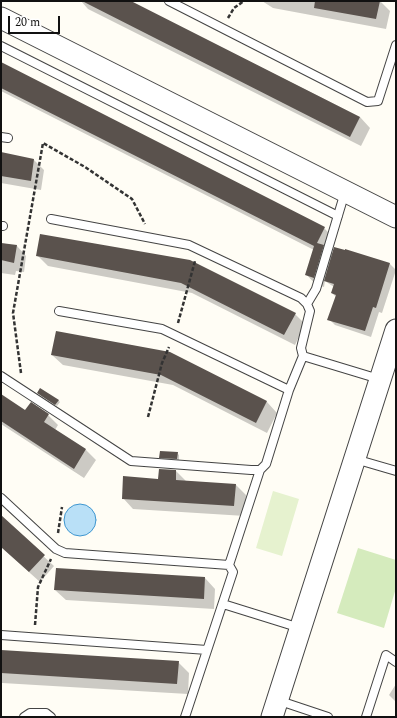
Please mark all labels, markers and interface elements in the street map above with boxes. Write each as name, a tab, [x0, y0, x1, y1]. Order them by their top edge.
scale bar	[10, 8, 62, 34]
text: 20 m	[15, 13, 40, 32]

